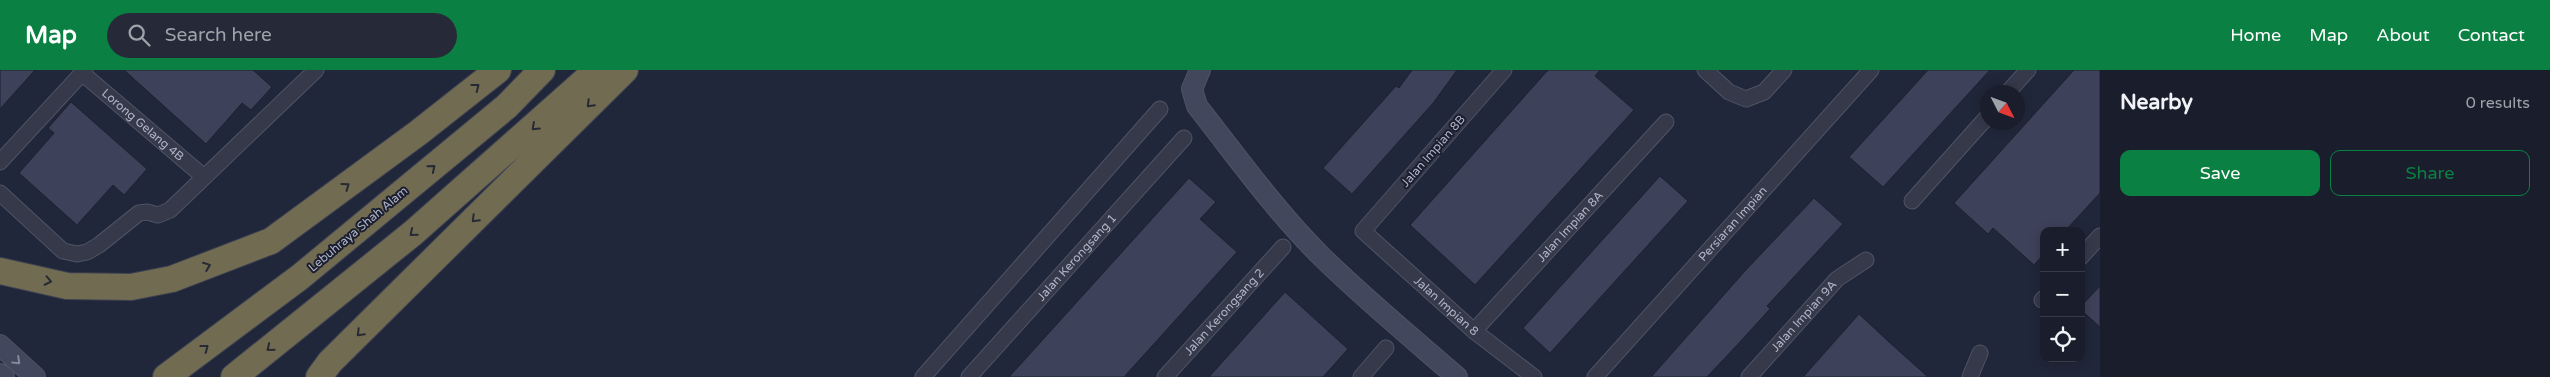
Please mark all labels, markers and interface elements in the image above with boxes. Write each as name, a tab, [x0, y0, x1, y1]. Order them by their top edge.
search box	[107, 13, 457, 58]
text: Map	[25, 21, 77, 50]
icon: search	[125, 21, 153, 49]
text: Search here	[165, 24, 272, 46]
text: Home	[2230, 24, 2281, 46]
text: Map	[2309, 24, 2348, 46]
text: About	[2376, 24, 2430, 46]
text: Contact	[2458, 24, 2525, 46]
one-way arrow	[470, 84, 479, 93]
north arrow	[1980, 85, 2025, 130]
street label: Lorong Gelang 4B	[99, 86, 187, 164]
text: Nearby	[2120, 90, 2193, 115]
text: 0 results	[2466, 93, 2530, 113]
one-way arrow	[587, 98, 596, 107]
street label: Jalan Impian 8B	[1398, 112, 1468, 190]
one-way arrow	[532, 121, 541, 130]
button: Save	[2120, 150, 2320, 196]
button: Share	[2330, 150, 2530, 196]
one-way arrow	[426, 165, 435, 174]
one-way arrow	[340, 183, 350, 192]
street label: Lebuhraya Shah Alam	[306, 184, 410, 274]
street label: Persiaran Impian	[1696, 184, 1770, 264]
street label: Jalan Impian 8A	[1534, 188, 1606, 265]
street label: Jalan Kerongsang 1	[1034, 211, 1119, 304]
one-way arrow	[472, 213, 481, 222]
map controls	[2040, 227, 2085, 362]
button: +	[2040, 227, 2085, 272]
one-way arrow	[409, 228, 418, 237]
one-way arrow	[202, 262, 210, 272]
street label: Jalan Kerongsang 2	[1181, 266, 1267, 358]
button: −	[2040, 272, 2085, 317]
street label: Jalan Impian 8	[1411, 273, 1481, 339]
one-way arrow	[43, 276, 52, 286]
street label: Jalan Impian 9A	[1768, 277, 1839, 355]
button: locate	[2040, 317, 2085, 362]
one-way arrow	[356, 327, 365, 336]
one-way arrow	[267, 343, 276, 351]
one-way arrow	[199, 345, 209, 354]
one-way arrow	[12, 355, 21, 364]

